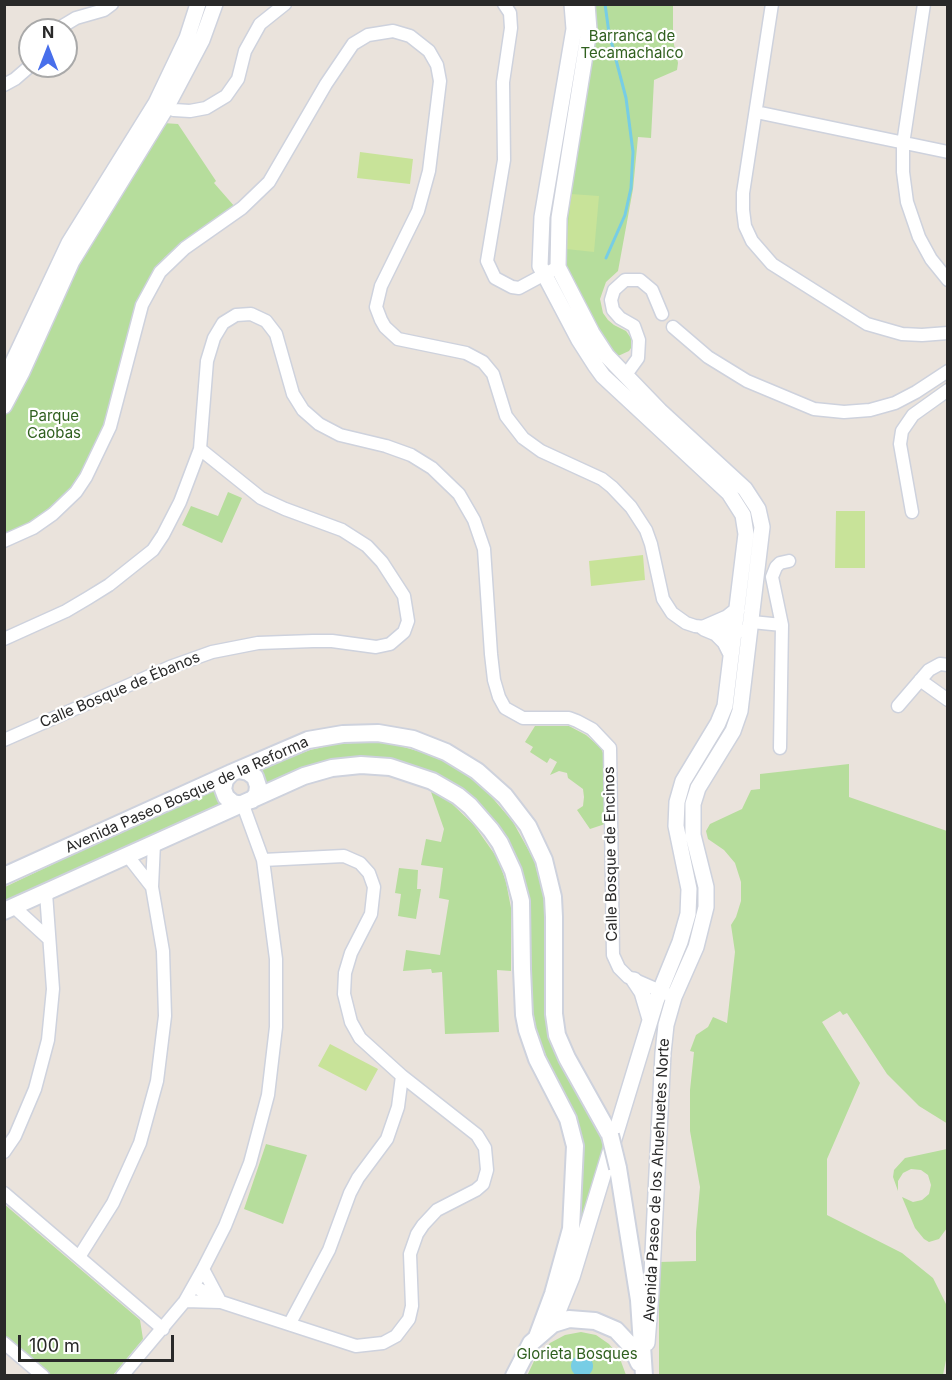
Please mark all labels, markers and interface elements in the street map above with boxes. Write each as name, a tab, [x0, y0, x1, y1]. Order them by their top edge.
north arrow	[18, 18, 78, 78]
text: N	[42, 22, 54, 42]
park label: Barranca de Tecamachalco	[580, 27, 684, 62]
park label: Parque Caobas	[27, 407, 81, 442]
street label: Calle Bosque de Ébanos	[37, 648, 203, 732]
street label: Avenida Paseo Bosque de la Reforma	[63, 733, 311, 857]
street label: Calle Bosque de Encinos	[600, 766, 622, 942]
street label: Avenida Paseo de los Ahuehuetes Norte	[641, 1038, 673, 1322]
scale bar	[21, 1323, 177, 1361]
text: 100 m	[29, 1335, 80, 1356]
park label: Glorieta Bosques	[516, 1345, 638, 1363]

